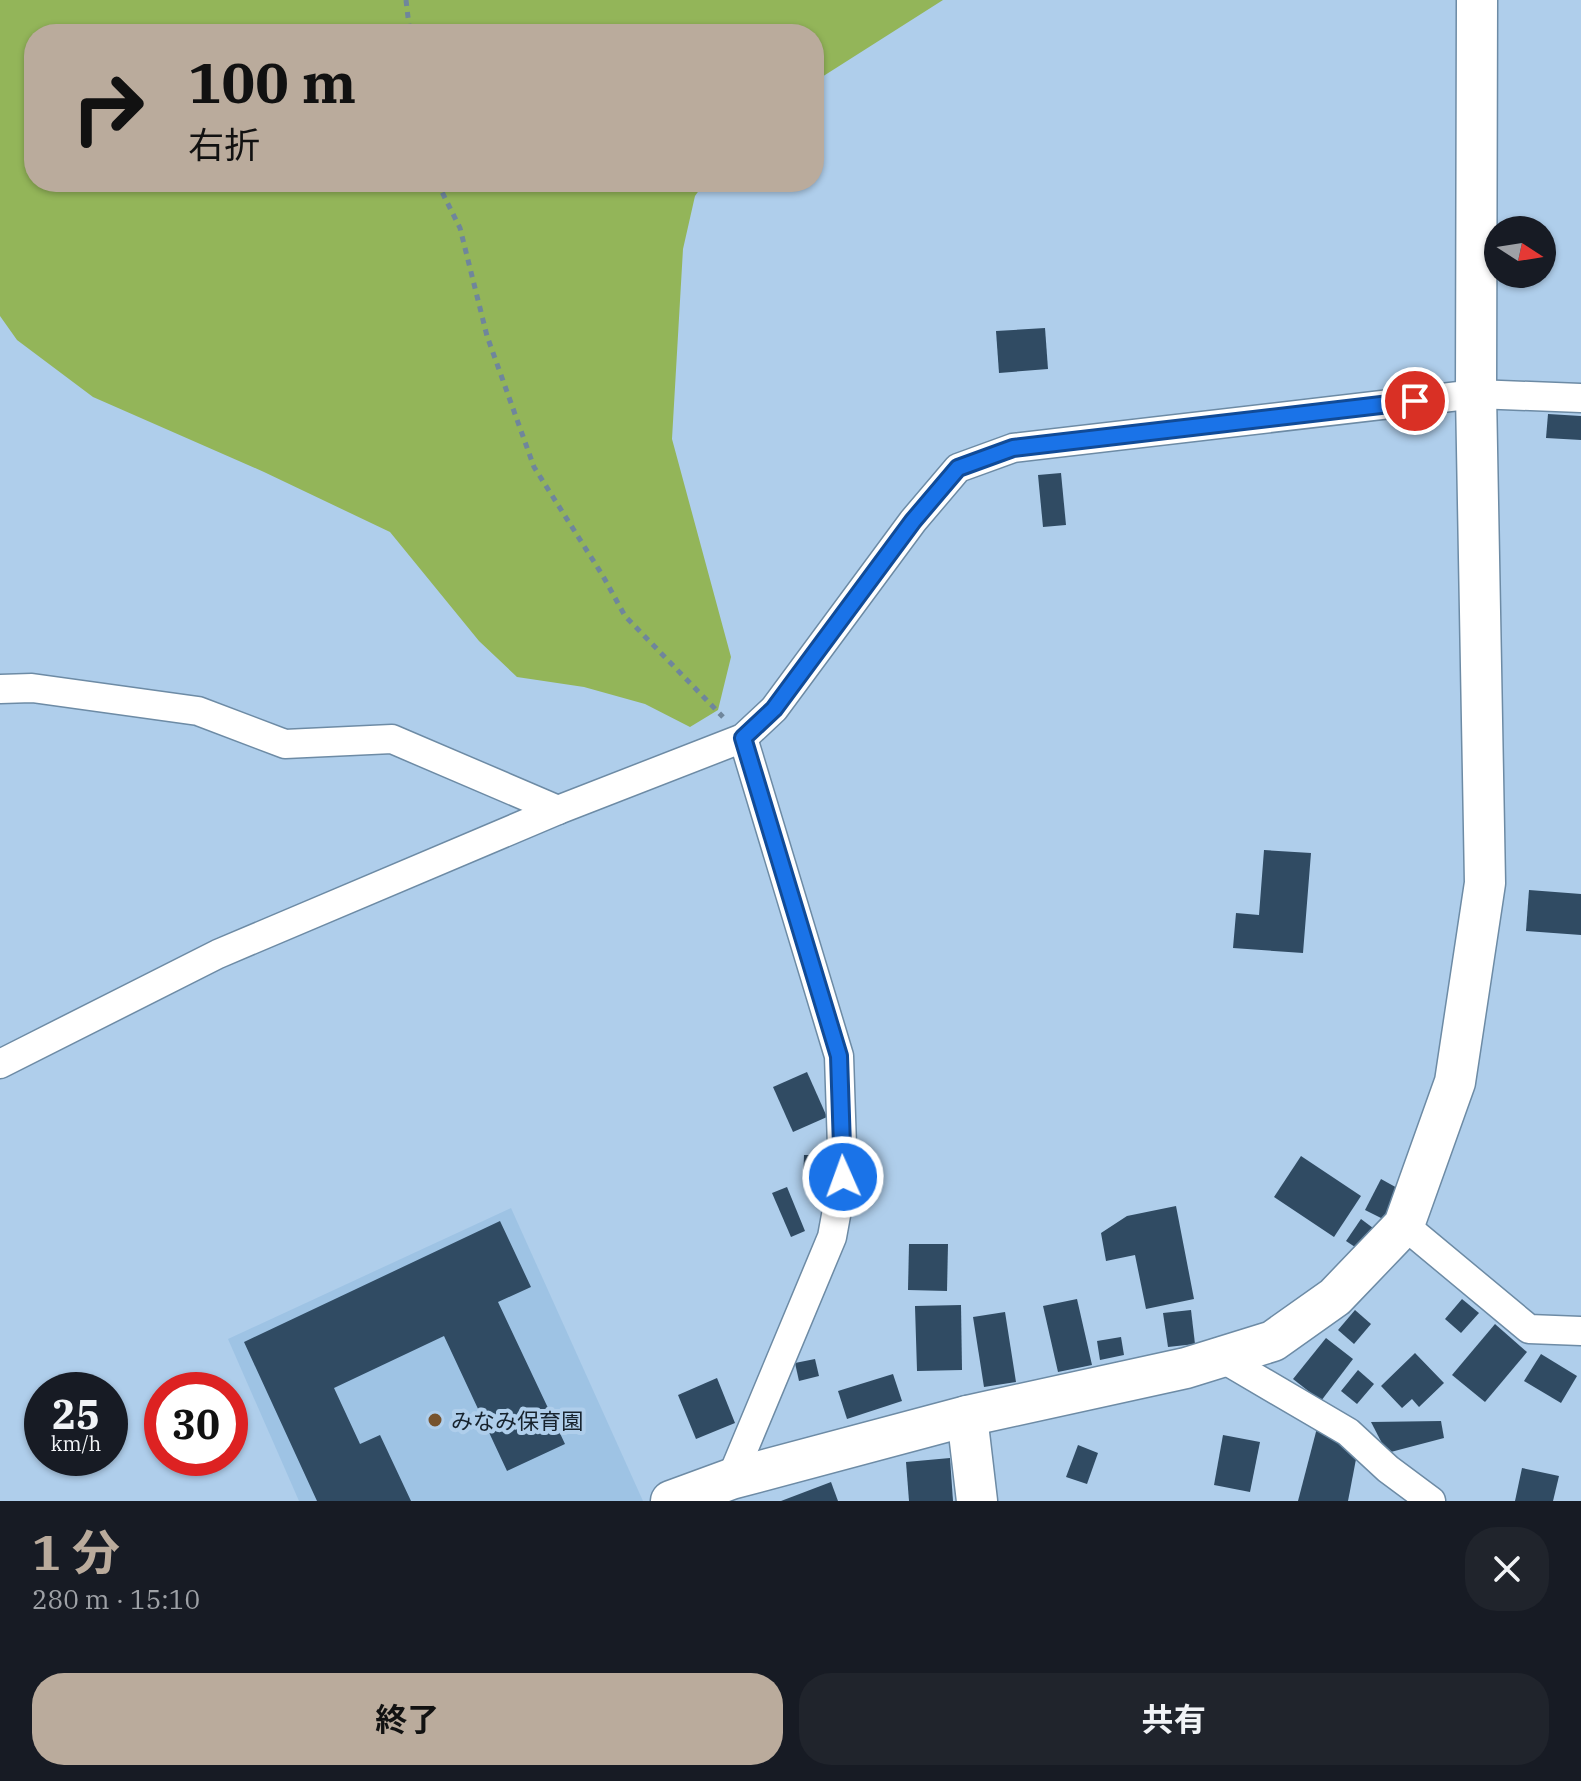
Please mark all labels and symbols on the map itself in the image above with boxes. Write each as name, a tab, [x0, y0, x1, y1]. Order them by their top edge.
north arrow	[1484, 216, 1556, 288]
pin	[1381, 367, 1449, 435]
position arrow	[801, 1135, 885, 1219]
speed limit sign: 30	[144, 1372, 248, 1476]
place label: みなみ保育園	[451, 1406, 583, 1435]
marker: みなみ保育園	[426, 1411, 444, 1429]

